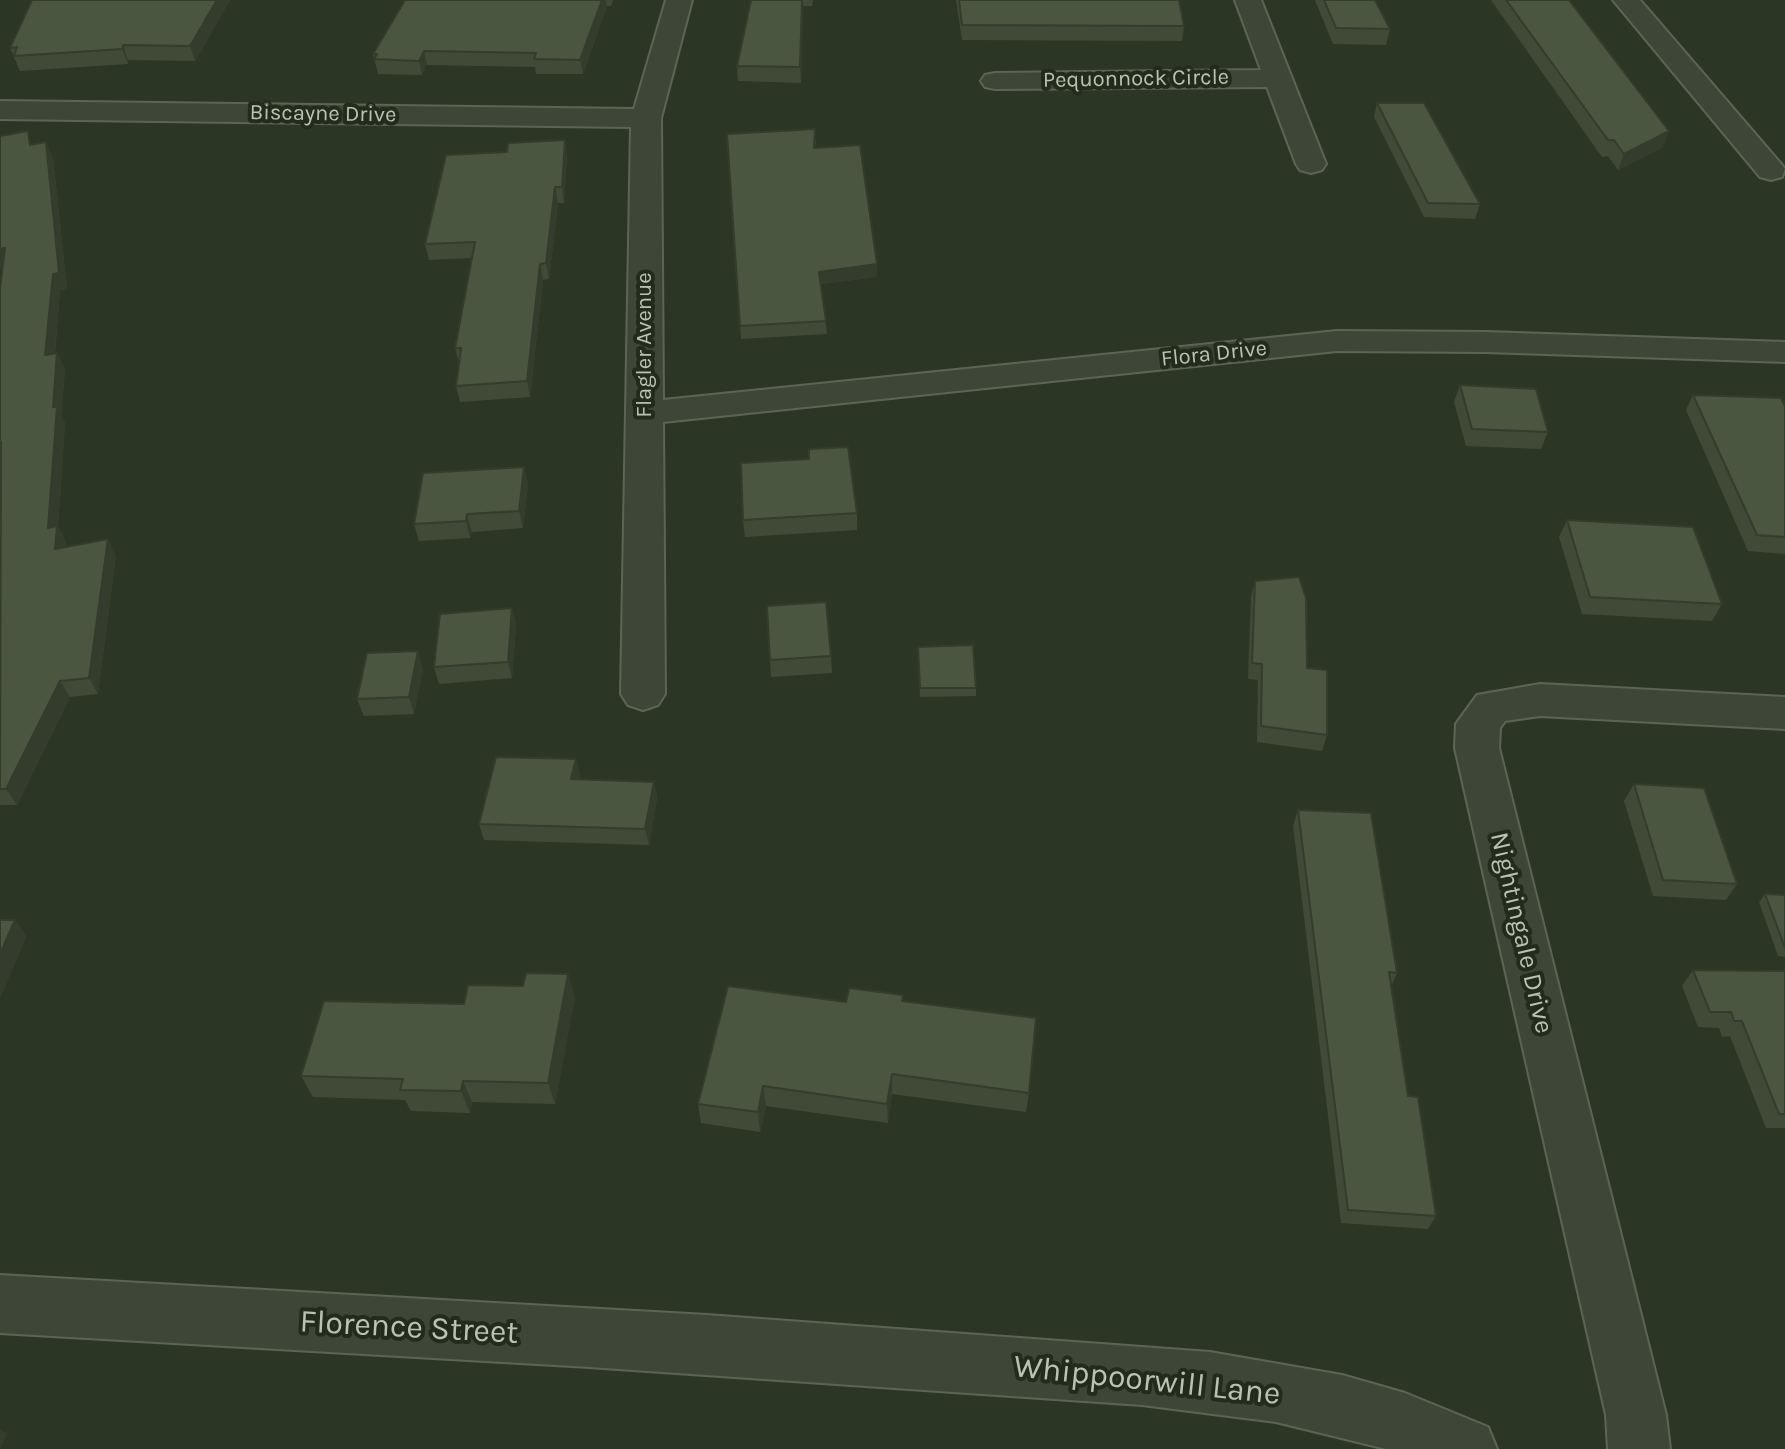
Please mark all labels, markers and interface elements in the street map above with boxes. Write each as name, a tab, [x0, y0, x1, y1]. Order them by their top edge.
street label: Pequonnock Circle	[1043, 64, 1229, 94]
street label: Biscayne Drive	[249, 100, 397, 128]
street label: Flagler Avenue	[632, 272, 658, 418]
street label: Flora Drive	[1160, 335, 1268, 373]
street label: Nightingale Drive	[1483, 829, 1559, 1037]
street label: Florence Street	[299, 1303, 519, 1353]
street label: Whippoorwill Lane	[1012, 1348, 1282, 1414]

